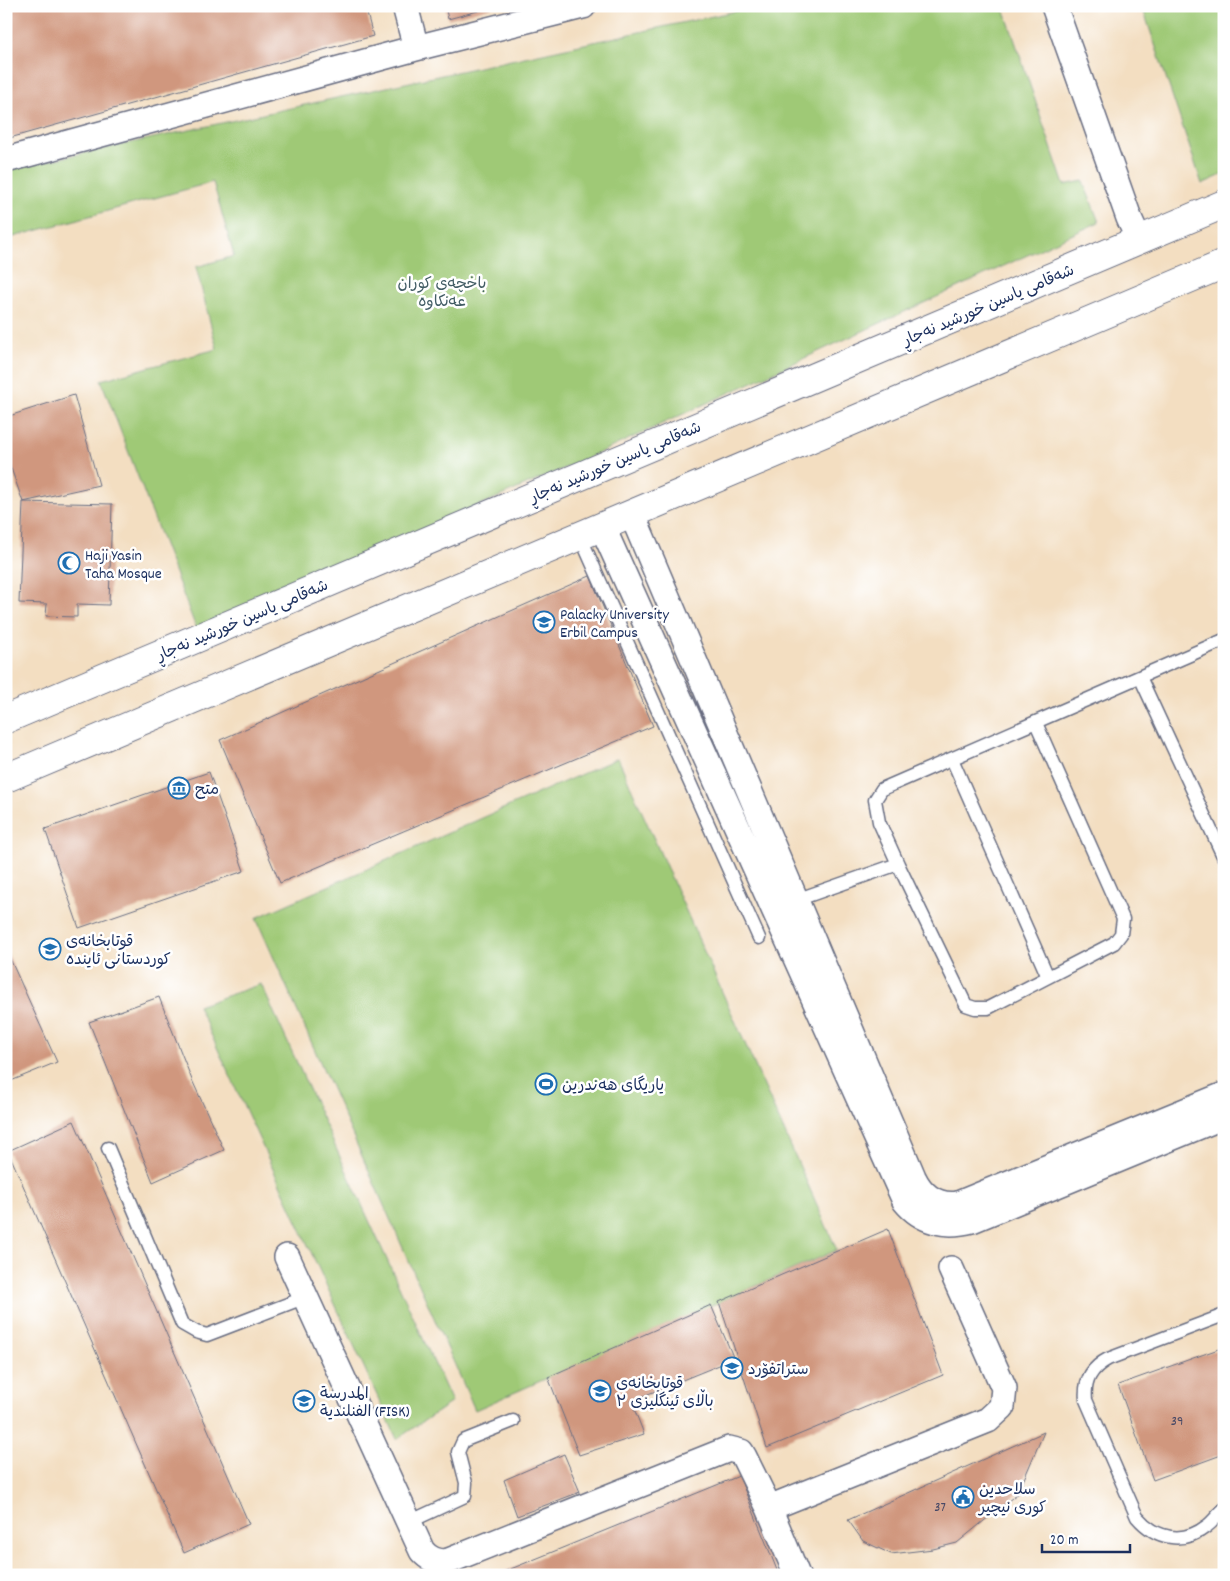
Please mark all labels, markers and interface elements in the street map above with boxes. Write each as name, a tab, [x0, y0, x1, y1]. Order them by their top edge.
street label: شەقامی یاسین خورشید نەجاڕ	[898, 260, 1079, 355]
park label: باخچەی کوران عەنکاوە	[397, 273, 487, 314]
street label: شەقامی یاسین خورشید نەجاڕ	[525, 417, 706, 512]
place label: Haji Yasin Taha Mosque	[85, 545, 162, 586]
mosque icon: Haji Yasin Taha Mosque	[57, 551, 81, 575]
street label: شەقامی یاسین خورشید نەجاڕ	[152, 575, 333, 670]
place label: Palacky University Erbil Campus	[560, 604, 669, 645]
school or university icon: Palacky University Erbil Campus	[532, 610, 556, 634]
museum icon: متح	[167, 776, 191, 800]
place label: متح	[195, 779, 219, 802]
place label: قوتابخانەی کوردستانی ئایندە	[66, 931, 171, 972]
school or university icon: قوتابخانەی کوردستانی ئایندە	[38, 937, 62, 961]
sports icon: یاریگای هەندرین	[534, 1072, 558, 1096]
place label: یاریگای هەندرین	[562, 1075, 664, 1098]
school or university icon: ستراتفۆرد	[720, 1356, 744, 1380]
place label: ستراتفۆرد	[748, 1359, 809, 1382]
place label: قوتابخانەی باڵای ئینگلیزی ۲	[616, 1373, 714, 1414]
school or university icon: قوتابخانەی باڵای ئینگلیزی ۲	[588, 1379, 612, 1403]
place label: المدرسة الفنلندية (FISK)	[320, 1383, 410, 1424]
school or university icon: المدرسة الفنلندية (FISK)	[292, 1389, 316, 1413]
house number: 39	[1171, 1412, 1183, 1432]
place label: سلاحدین كوری نیچیر	[977, 1479, 1047, 1520]
public building icon: سلاحدین كوری نیچیر	[951, 1485, 975, 1509]
house number: 37	[934, 1498, 946, 1518]
scale bar	[1042, 1521, 1130, 1553]
text: 20 m	[1050, 1530, 1078, 1552]

